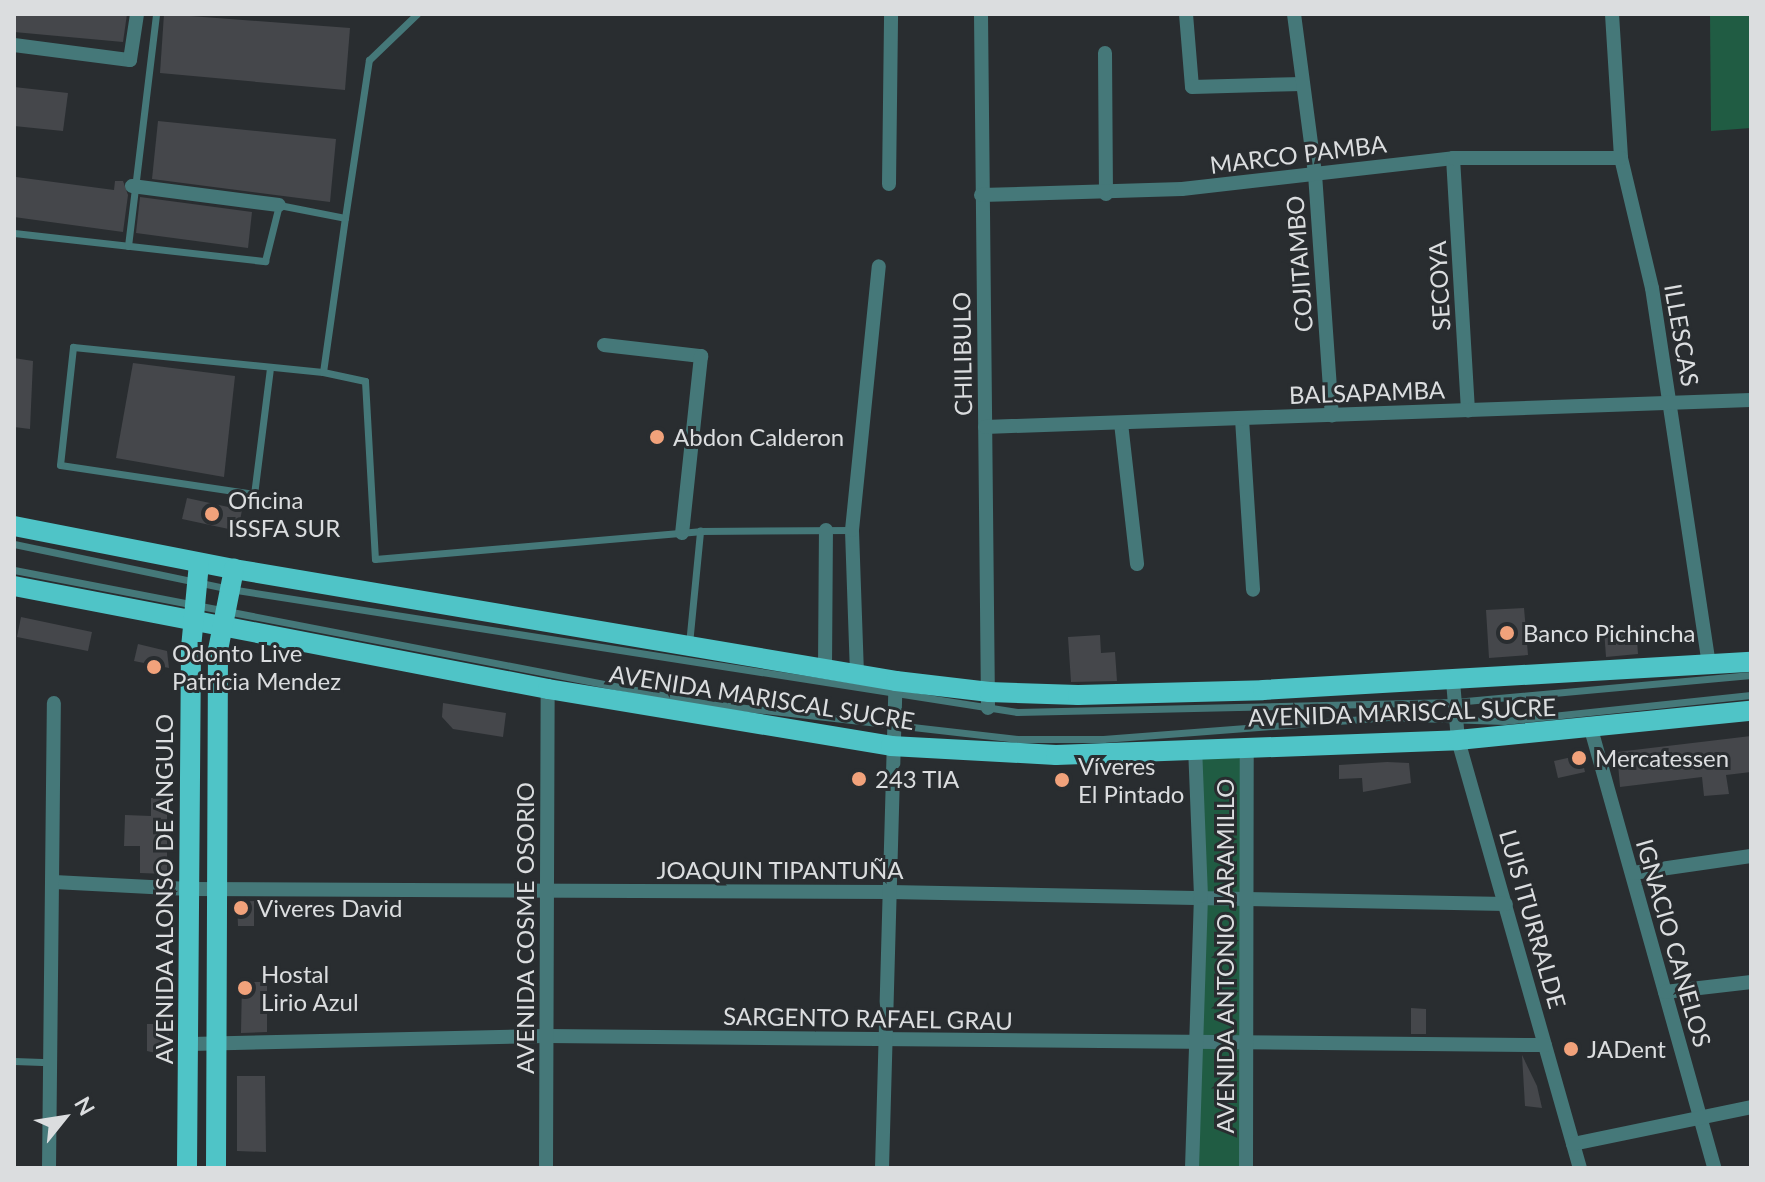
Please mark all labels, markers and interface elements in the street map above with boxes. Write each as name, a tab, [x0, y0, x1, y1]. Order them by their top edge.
street label: MARCO PAMBA	[1208, 129, 1388, 179]
street label: COJITAMBO	[1280, 195, 1318, 333]
street label: SECOYA	[1422, 240, 1456, 332]
street label: ILLESCAS	[1659, 282, 1705, 388]
street label: CHILIBULO	[947, 292, 977, 416]
street label: BALSAPAMBA	[1289, 375, 1445, 409]
place label: Abdon Calderon	[673, 423, 844, 451]
marker: Abdon Calderon	[648, 428, 666, 446]
place label: Oficina ISSFA SUR	[228, 486, 341, 542]
marker: Oficina ISSFA SUR	[203, 505, 221, 523]
place label: Banco Pichincha	[1523, 619, 1696, 647]
marker: Banco Pichincha	[1498, 624, 1516, 642]
place label: Odonto Live Patricia Mendez	[172, 639, 341, 695]
marker: Odonto Live Patricia Mendez	[143, 656, 165, 678]
street label: AVENIDA MARISCAL SUCRE	[607, 659, 917, 735]
street label: AVENIDA MARISCAL SUCRE	[1247, 692, 1557, 732]
street label: AVENIDA ALONSO DE ANGULO	[150, 713, 178, 1065]
place label: Mercatessen	[1595, 744, 1729, 772]
marker: Mercatessen	[1570, 749, 1588, 767]
place label: Víveres El Pintado	[1078, 752, 1184, 808]
place label: 243 TIA	[875, 765, 960, 793]
marker: 243 TIA	[850, 770, 868, 788]
marker: Víveres El Pintado	[1053, 771, 1071, 789]
street label: AVENIDA ANTONIO JARAMILLO	[1211, 777, 1239, 1135]
street label: AVENIDA COSME OSORIO	[511, 782, 539, 1074]
street label: LUIS ITURRALDE	[1494, 826, 1572, 1012]
street label: IGNACIO CANELOS	[1631, 836, 1717, 1050]
street label: JOAQUIN TIPANTUÑA	[656, 856, 904, 884]
place label: Viveres David	[257, 894, 402, 922]
marker: Viveres David	[232, 899, 250, 917]
place label: Hostal Lirio Azul	[261, 960, 359, 1016]
marker: Hostal Lirio Azul	[236, 979, 254, 997]
street label: SARGENTO RAFAEL GRAU	[723, 1001, 1013, 1035]
place label: JADent	[1587, 1035, 1666, 1063]
marker: JADent	[1562, 1040, 1580, 1058]
north arrow	[24, 1078, 104, 1158]
text: N	[69, 1092, 101, 1120]

